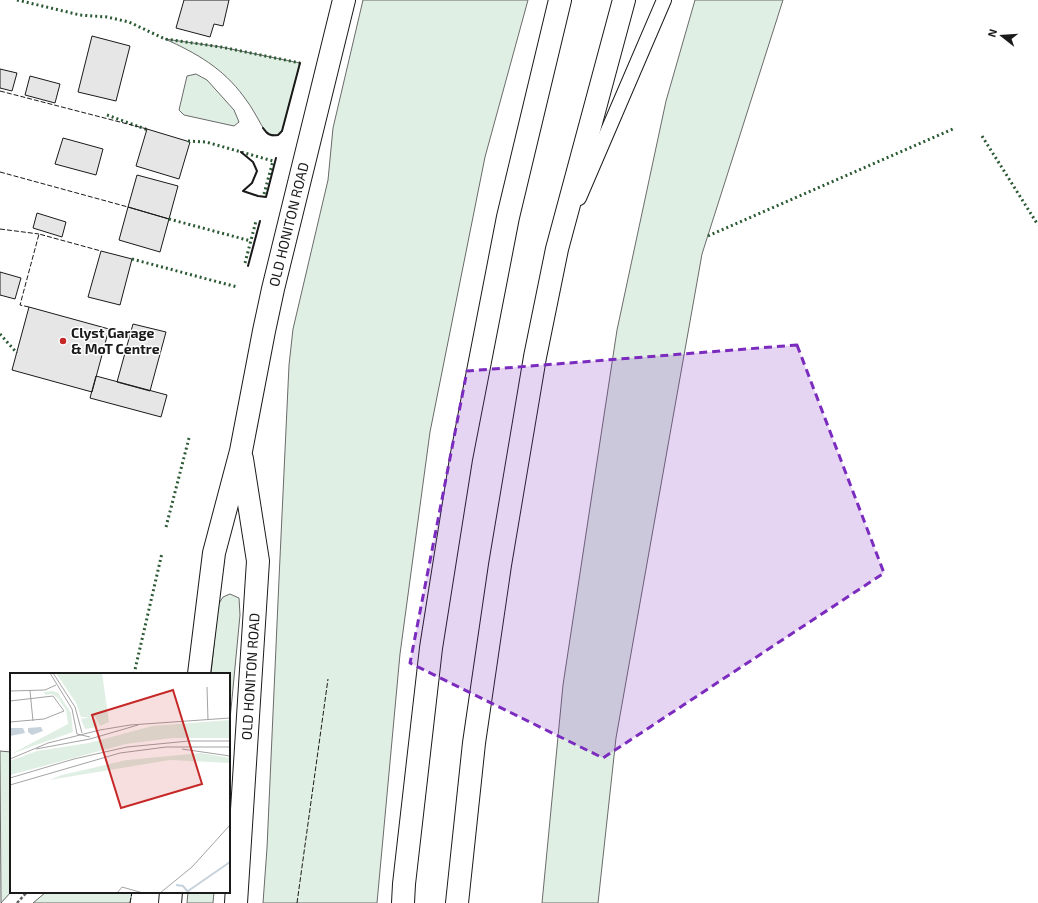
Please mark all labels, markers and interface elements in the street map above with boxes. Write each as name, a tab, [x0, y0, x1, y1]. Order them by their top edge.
north arrow	[982, 16, 1022, 56]
text: N	[985, 27, 999, 39]
street label: OLD HONITON ROAD	[265, 160, 312, 288]
place label: Clyst Garage & MoT Centre	[71, 324, 160, 357]
marker: Clyst Garage & MoT Centre	[58, 336, 68, 346]
street label: OLD HONITON ROAD	[237, 612, 263, 741]
inset map	[10, 673, 230, 893]

